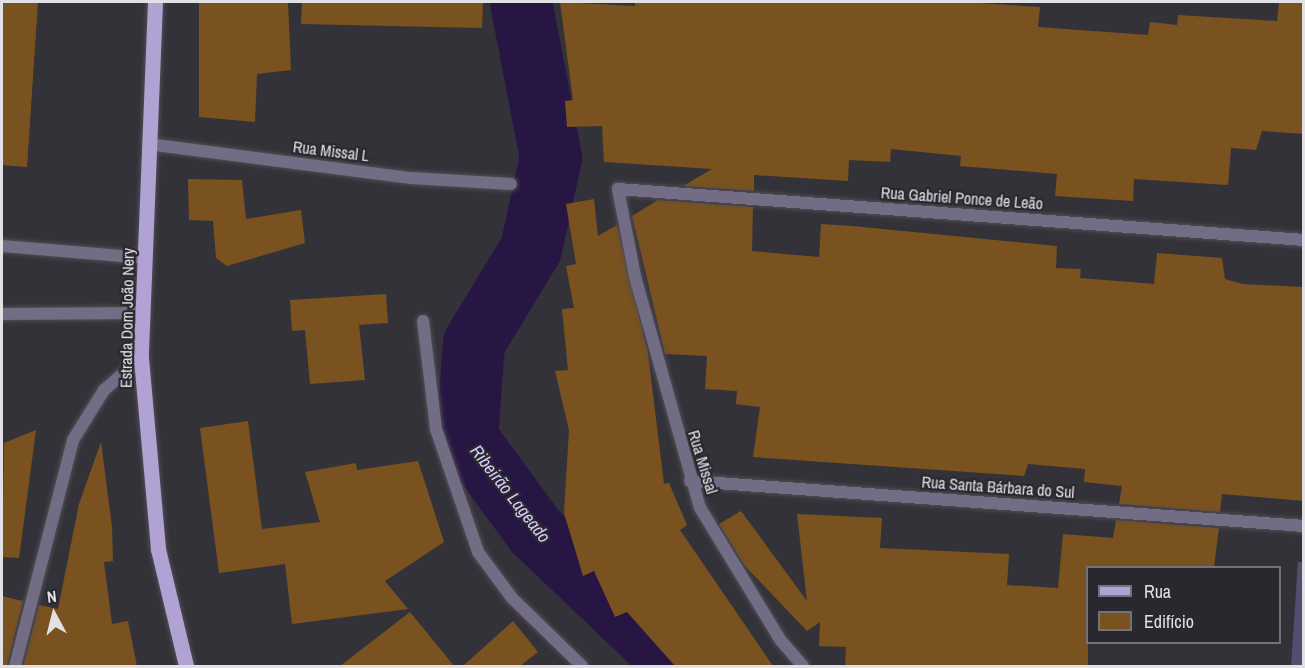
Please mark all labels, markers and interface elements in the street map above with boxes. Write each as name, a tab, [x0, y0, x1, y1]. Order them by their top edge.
street label: Rua Missal L	[292, 137, 370, 165]
street label: Rua Gabriel Ponce de Leão	[880, 183, 1044, 213]
street label: Estrada Dom João Nery	[116, 248, 138, 388]
street label: Rua Missal	[684, 428, 722, 496]
water label: Ribeirão Lageado	[465, 441, 555, 547]
street label: Rua Santa Bárbara do Sul	[921, 472, 1075, 502]
legend	[1086, 566, 1281, 644]
text: Rua	[1144, 579, 1171, 604]
north arrow	[24, 584, 84, 644]
text: N	[46, 585, 58, 608]
text: Edifício	[1144, 609, 1194, 634]

